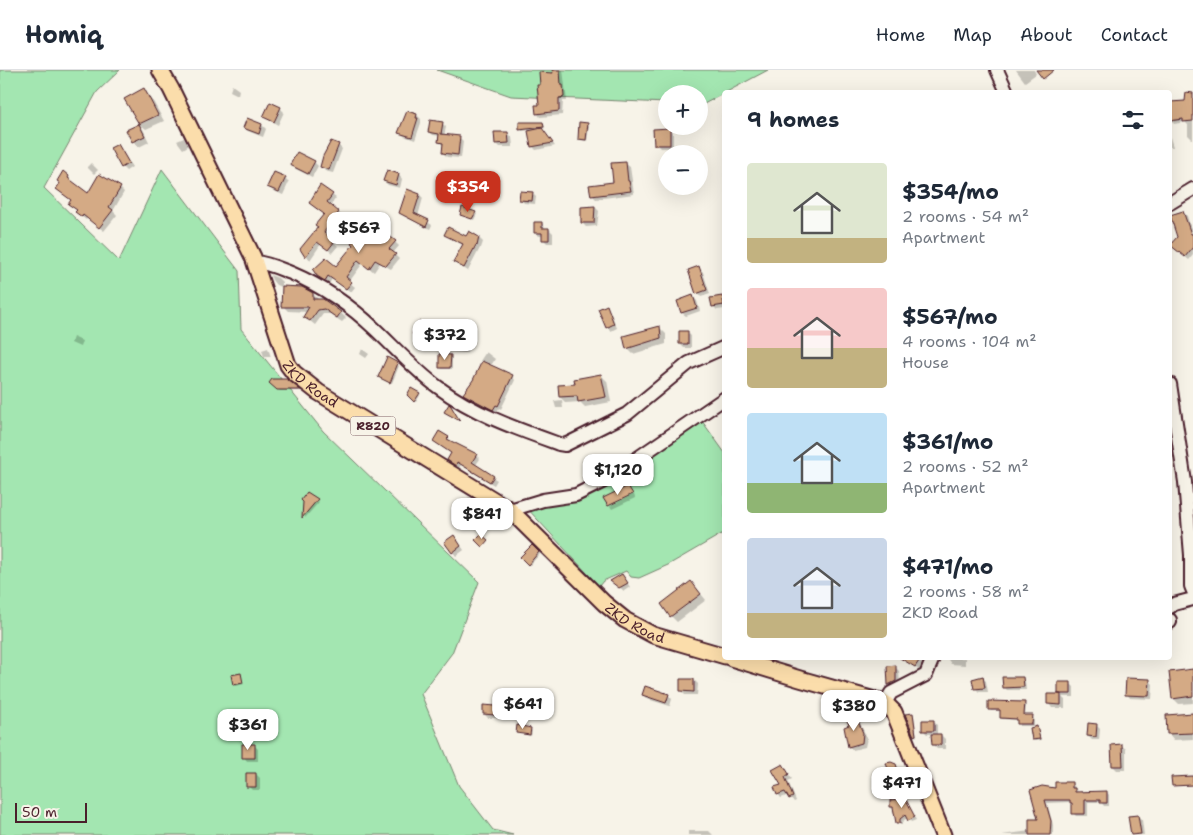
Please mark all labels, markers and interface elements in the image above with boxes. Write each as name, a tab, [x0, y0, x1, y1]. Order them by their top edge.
text: Homiq	[25, 19, 102, 51]
text: Home	[876, 23, 925, 47]
text: Map	[953, 23, 992, 47]
text: About	[1020, 23, 1073, 47]
text: Contact	[1101, 23, 1168, 47]
map controls	[658, 85, 708, 195]
button: +	[658, 85, 708, 135]
text: 9 homes	[747, 106, 839, 134]
icon: filters	[1119, 106, 1147, 134]
button: −	[658, 145, 708, 195]
pin: $354	[438, 170, 498, 213]
text: $354	[446, 176, 490, 197]
text: $354/mo	[902, 178, 999, 206]
icon: home	[787, 183, 847, 243]
text: 2 rooms · 54 m²	[902, 206, 1029, 227]
pin: $567	[329, 212, 389, 254]
text: $567	[338, 217, 380, 238]
text: Apartment	[902, 227, 985, 248]
text: $567/mo	[902, 303, 998, 331]
icon: home	[787, 308, 847, 368]
pin: $372	[415, 318, 475, 361]
text: $372	[424, 324, 466, 345]
text: 4 rooms · 104 m²	[902, 331, 1037, 352]
text: House	[902, 352, 949, 373]
street label: ZKD Road	[279, 357, 342, 411]
road number: R820	[350, 416, 396, 436]
text: $361/mo	[902, 428, 994, 456]
icon: home	[787, 433, 847, 493]
pin: $1,120	[577, 454, 659, 496]
text: 2 rooms · 52 m²	[902, 456, 1029, 477]
text: $1,120	[594, 459, 642, 480]
text: Apartment	[902, 477, 985, 498]
pin: $841	[452, 498, 512, 540]
text: $841	[462, 503, 502, 524]
text: $471/mo	[902, 553, 993, 581]
icon: home	[787, 558, 847, 618]
text: 2 rooms · 58 m²	[902, 581, 1029, 602]
street label: ZKD Road	[601, 599, 667, 647]
text: ZKD Road	[902, 602, 978, 623]
pin: $641	[493, 688, 553, 730]
pin: $380	[824, 690, 884, 732]
text: $641	[503, 693, 543, 714]
text: $380	[832, 695, 876, 716]
pin: $361	[218, 708, 278, 751]
text: $361	[228, 714, 268, 735]
pin: $471	[872, 766, 932, 809]
text: $471	[882, 772, 922, 793]
scale bar	[15, 800, 88, 823]
text: 50 m	[22, 803, 57, 821]

